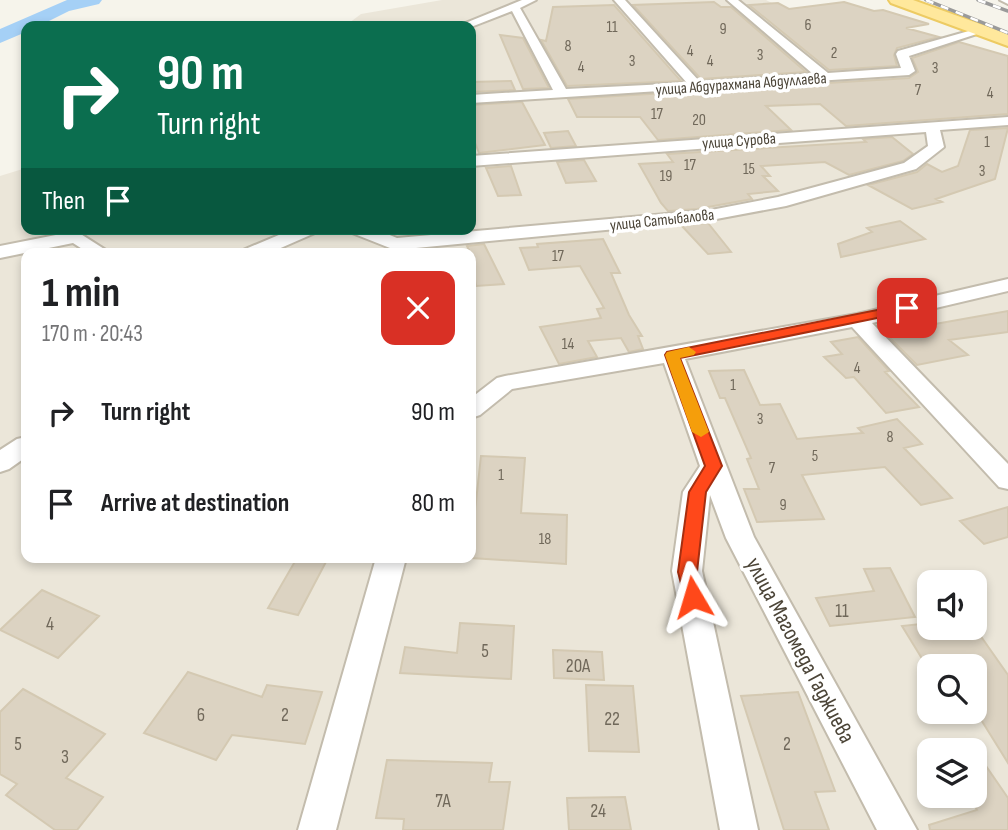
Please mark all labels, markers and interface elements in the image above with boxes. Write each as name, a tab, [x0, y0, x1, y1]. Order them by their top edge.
house number: 6	[804, 16, 812, 35]
house number: 11	[606, 18, 618, 37]
house number: 9	[719, 20, 727, 39]
house number: 8	[564, 37, 572, 56]
house number: 4	[687, 42, 694, 61]
house number: 2	[831, 44, 837, 63]
text: 90 m	[157, 45, 244, 104]
house number: 3	[757, 46, 763, 65]
icon: right	[42, 49, 133, 140]
house number: 3	[629, 52, 635, 71]
house number: 4	[707, 52, 714, 71]
house number: 4	[578, 58, 585, 77]
house number: 3	[932, 59, 938, 78]
street label: улица Абдурахмана Абдуллаева	[655, 69, 827, 100]
house number: 7	[915, 81, 922, 100]
house number: 4	[987, 84, 994, 103]
text: Turn right	[157, 105, 261, 144]
house number: 17	[651, 105, 664, 124]
house number: 20	[692, 111, 706, 130]
street label: улица Сурова	[702, 129, 777, 154]
house number: 1	[984, 133, 990, 152]
house number: 17	[684, 156, 697, 175]
house number: 15	[743, 160, 755, 179]
house number: 3	[979, 162, 985, 181]
house number: 19	[660, 167, 672, 186]
icon: arrive	[99, 182, 137, 220]
text: Then	[42, 186, 85, 217]
street label: улица Сатыбалова	[609, 206, 715, 235]
house number: 17	[552, 247, 565, 266]
text: 1 min	[42, 268, 120, 319]
button: close	[381, 271, 455, 345]
pin	[877, 278, 937, 338]
icon: arrive	[888, 289, 926, 327]
text: 170 m · 20:43	[42, 320, 143, 348]
house number: 14	[562, 335, 574, 354]
house number: 4	[854, 359, 861, 378]
house number: 1	[730, 376, 736, 395]
icon: right	[42, 394, 80, 432]
text: Turn right	[101, 397, 190, 428]
text: 90 m	[411, 397, 455, 428]
house number: 3	[757, 410, 763, 429]
house number: 8	[886, 428, 894, 447]
house number: 5	[812, 447, 818, 466]
house number: 7	[769, 459, 776, 478]
house number: 1	[498, 466, 504, 485]
icon: arrive	[42, 485, 80, 523]
text: Arrive at destination	[101, 488, 289, 519]
text: 80 m	[411, 488, 455, 519]
house number: 9	[779, 496, 787, 515]
house number: 18	[539, 530, 551, 549]
street label: улица Магомеда Гаджиева	[739, 553, 861, 748]
position arrow	[656, 560, 730, 634]
map controls	[917, 570, 987, 808]
button: sound	[917, 570, 987, 640]
house number: 11	[835, 600, 849, 623]
house number: 4	[46, 613, 54, 636]
house number: 5	[481, 640, 489, 663]
button: search	[917, 654, 987, 724]
house number: 20А	[566, 655, 591, 678]
house number: 6	[197, 704, 205, 727]
house number: 2	[281, 704, 289, 727]
house number: 22	[604, 708, 620, 731]
house number: 5	[14, 733, 22, 756]
house number: 2	[783, 733, 791, 756]
button: layers	[917, 738, 987, 808]
house number: 3	[61, 746, 69, 769]
house number: 7А	[435, 790, 452, 813]
house number: 24	[590, 800, 606, 823]

